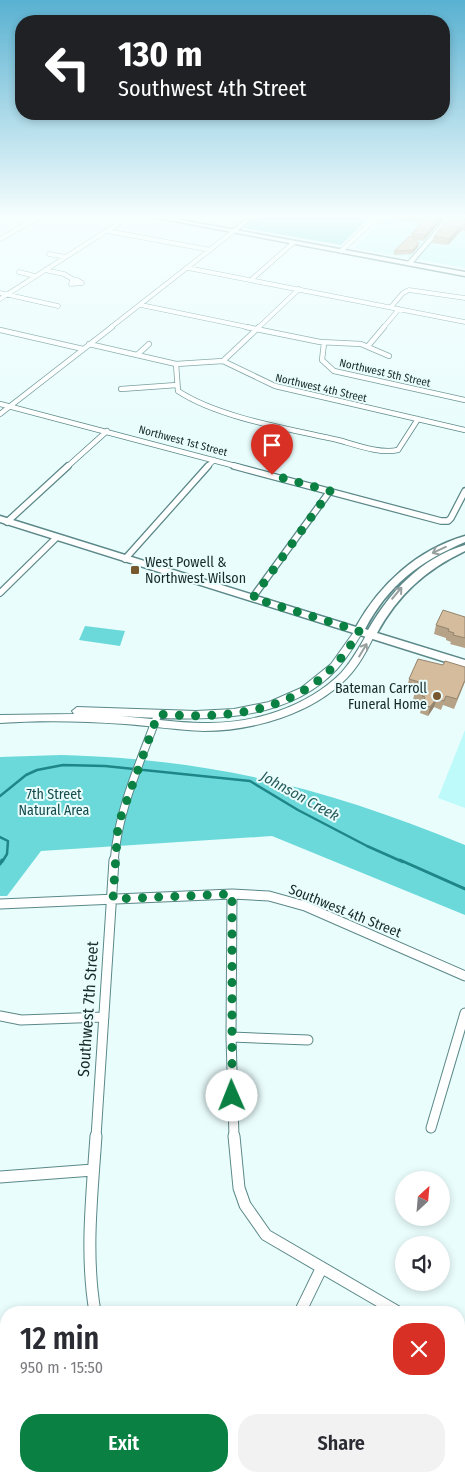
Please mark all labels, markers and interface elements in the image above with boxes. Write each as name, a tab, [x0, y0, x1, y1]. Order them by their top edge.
text: 130 m	[118, 33, 202, 75]
icon: left	[35, 35, 100, 100]
text: Southwest 4th Street	[118, 75, 307, 102]
street label: Northwest 5th Street	[338, 356, 432, 390]
street label: Northwest 4th Street	[274, 371, 368, 405]
street label: Northwest 1st Street	[137, 423, 229, 459]
pin	[251, 424, 293, 475]
icon: arrive	[258, 431, 286, 459]
one-way arrow	[432, 546, 447, 555]
place label: West Powell & Northwest Wilson	[145, 554, 246, 587]
marker: West Powell & Northwest Wilson	[129, 564, 141, 576]
one-way arrow	[391, 587, 402, 600]
one-way arrow	[358, 643, 368, 657]
place label: Bateman Carroll Funeral Home	[335, 680, 427, 713]
marker: Bateman Carroll Funeral Home	[431, 690, 443, 702]
water label: Johnson Creek	[257, 767, 343, 825]
park label: 7th Street Natural Area	[19, 786, 90, 819]
street label: Southwest 4th Street	[286, 881, 404, 942]
street label: Southwest 7th Street	[74, 940, 102, 1077]
position arrow	[205, 1069, 257, 1121]
north arrow	[395, 1171, 450, 1226]
map controls	[395, 1171, 450, 1291]
button: sound	[395, 1236, 450, 1291]
text: 12 min	[20, 1321, 99, 1357]
button: close	[393, 1323, 445, 1375]
text: 950 m · 15:50	[20, 1358, 103, 1377]
button: Exit	[20, 1414, 228, 1472]
button: Share	[238, 1414, 445, 1472]

